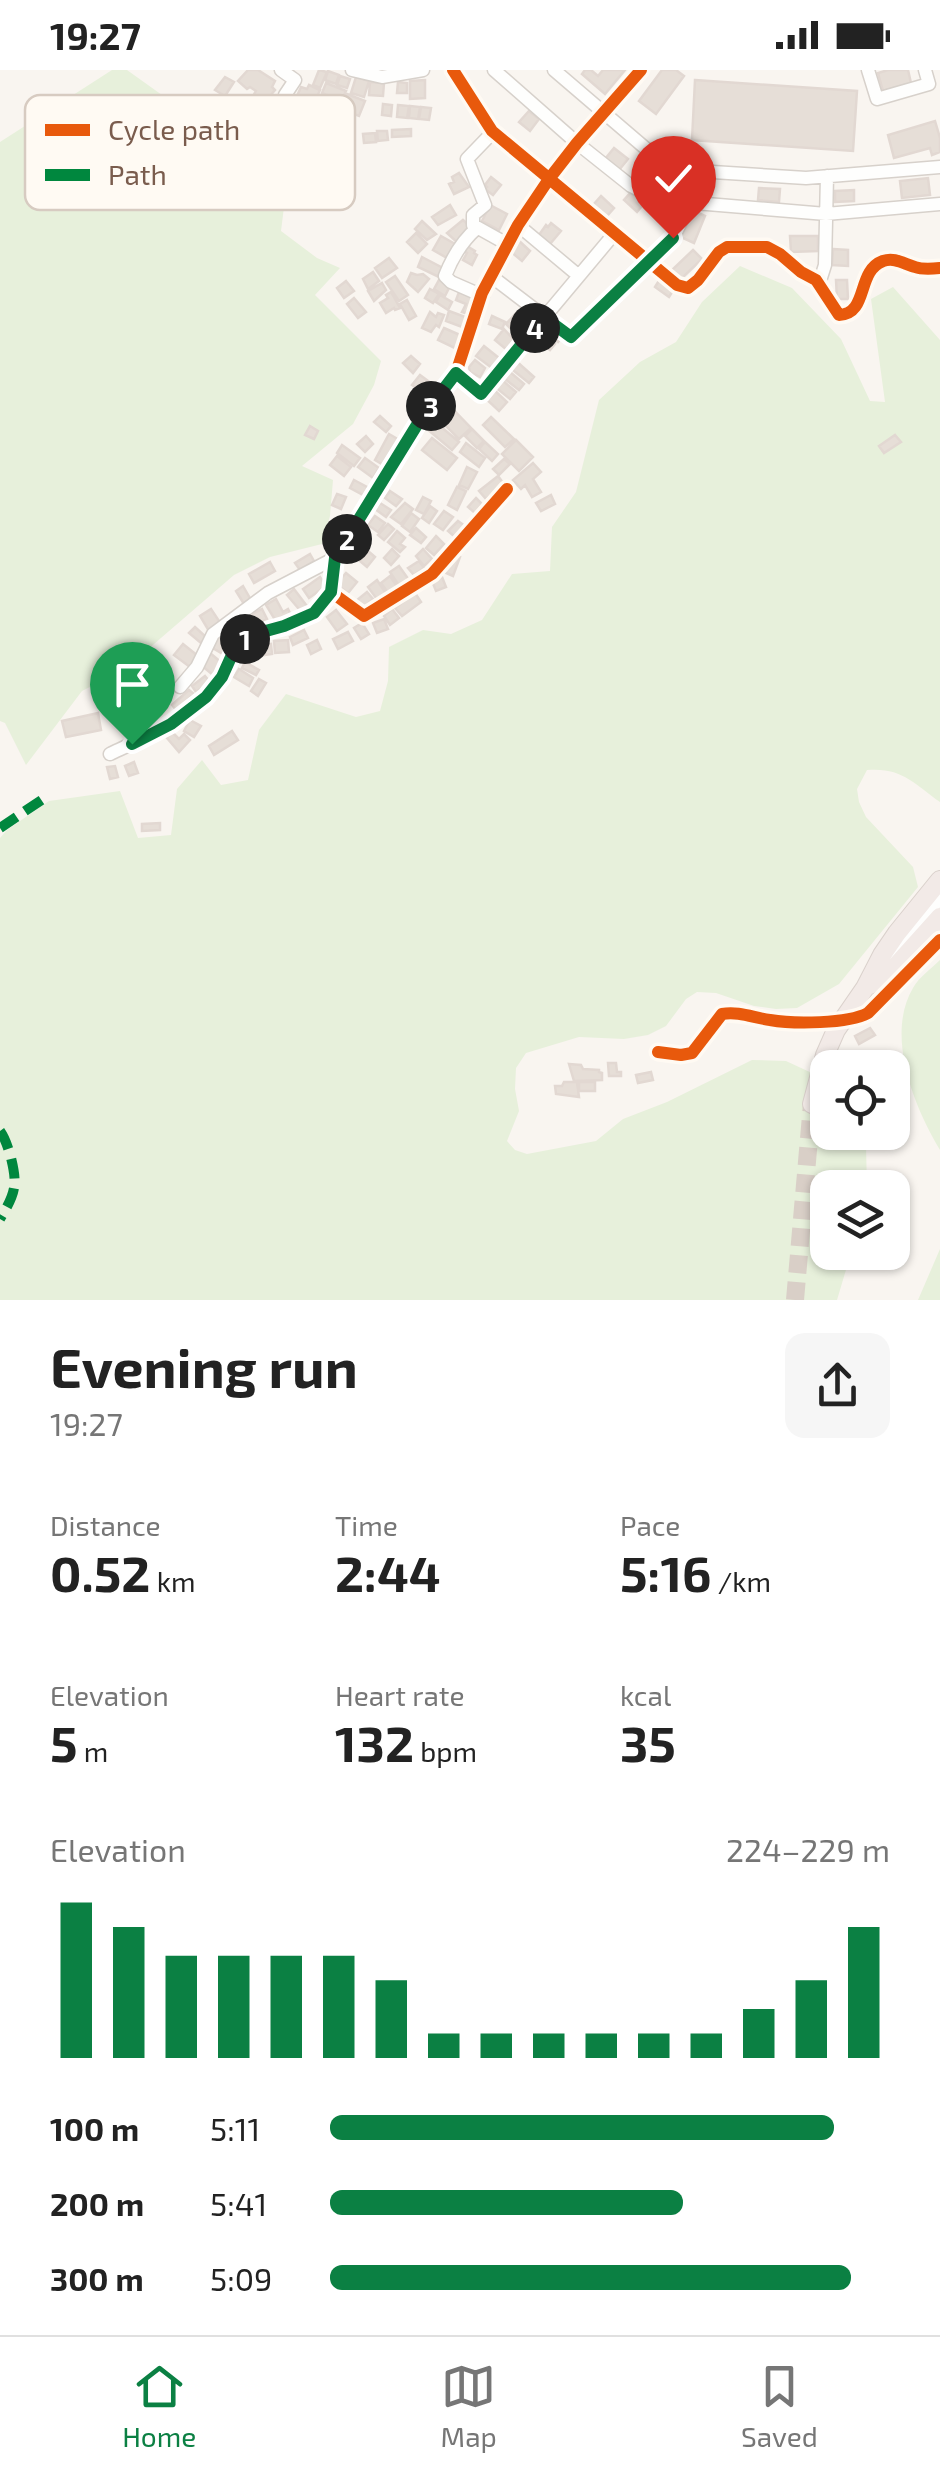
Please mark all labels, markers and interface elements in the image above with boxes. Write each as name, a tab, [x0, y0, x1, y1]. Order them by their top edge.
text: 19:27	[50, 12, 141, 58]
legend	[25, 95, 355, 210]
text: Cycle path	[108, 112, 240, 146]
pin	[631, 136, 716, 239]
icon: check	[646, 151, 701, 206]
text: Path	[108, 157, 167, 191]
pin: 4	[510, 303, 560, 353]
text: 4	[526, 311, 544, 345]
pin: 3	[406, 381, 456, 431]
text: 3	[423, 389, 439, 423]
pin: 2	[322, 514, 372, 564]
text: 2	[339, 522, 355, 556]
pin: 1	[220, 614, 270, 664]
text: 1	[239, 622, 251, 656]
pin	[90, 642, 175, 745]
icon: arrive	[105, 657, 160, 712]
map controls	[810, 1050, 910, 1270]
button: locate	[810, 1050, 910, 1150]
button: layers	[810, 1170, 910, 1270]
text: Evening run	[50, 1333, 358, 1399]
button: share	[785, 1333, 890, 1438]
text: 19:27	[50, 1404, 123, 1442]
text: Distance	[50, 1508, 161, 1542]
text: Time	[335, 1508, 398, 1542]
text: Pace	[620, 1508, 680, 1542]
text: 0.52	[50, 1542, 150, 1602]
text: 2:44	[335, 1542, 441, 1602]
text: 5:16	[620, 1542, 712, 1602]
text: km	[150, 1564, 195, 1598]
text: /km	[712, 1564, 771, 1598]
text: Elevation	[50, 1678, 169, 1712]
text: Heart rate	[335, 1678, 465, 1712]
text: kcal	[620, 1678, 671, 1712]
text: 5	[50, 1712, 78, 1772]
text: 132	[335, 1712, 414, 1772]
text: 35	[620, 1712, 676, 1772]
text: m	[78, 1734, 108, 1768]
text: bpm	[414, 1734, 477, 1768]
text: Elevation	[50, 1830, 186, 1868]
text: 224–229 m	[726, 1830, 890, 1868]
text: 100 m	[50, 2109, 139, 2147]
text: 5:11	[210, 2109, 260, 2147]
text: 200 m	[50, 2184, 144, 2222]
text: 5:41	[210, 2184, 267, 2222]
text: 300 m	[50, 2259, 144, 2297]
text: 5:09	[210, 2259, 272, 2297]
tab: Home	[122, 2359, 196, 2453]
tab: Map	[441, 2359, 497, 2453]
tab: Saved	[741, 2359, 818, 2453]

